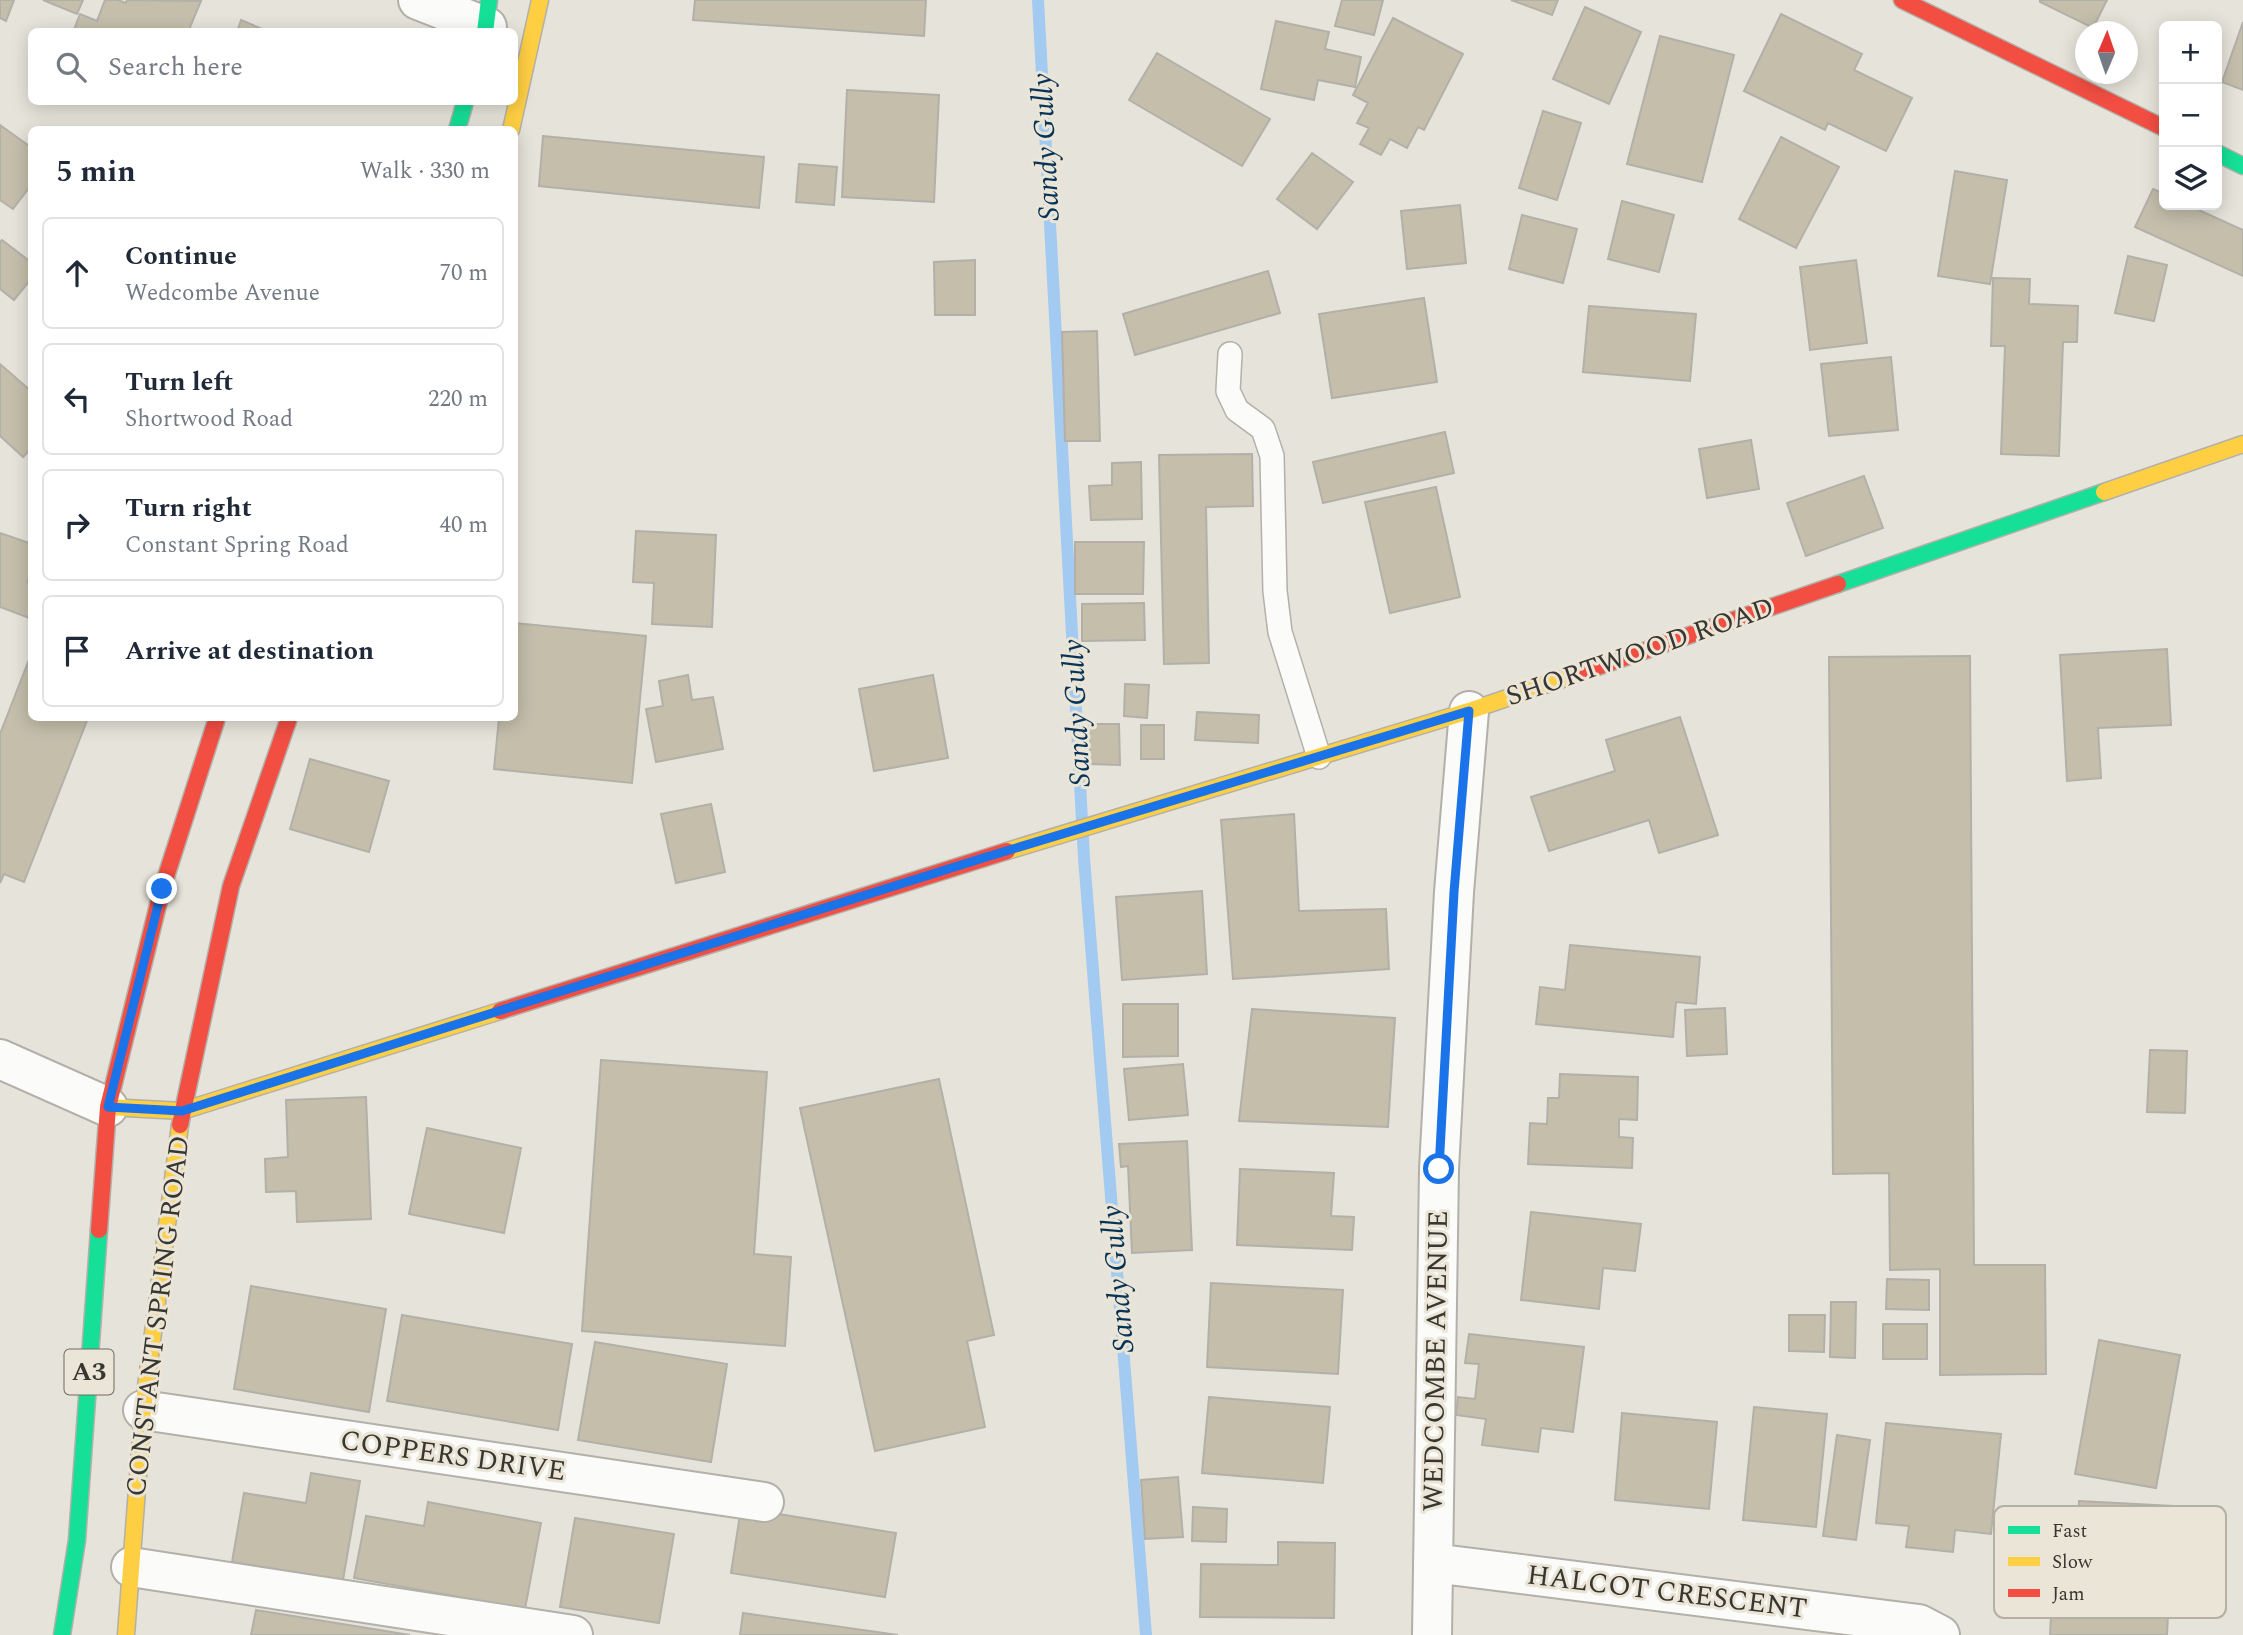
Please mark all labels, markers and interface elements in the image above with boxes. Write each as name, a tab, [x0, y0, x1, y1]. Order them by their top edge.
north arrow	[2075, 21, 2138, 84]
map controls	[2159, 21, 2222, 210]
button: +	[2159, 21, 2222, 84]
search box	[28, 28, 518, 105]
text: Search here	[108, 47, 243, 87]
icon: search	[52, 48, 90, 86]
water label: Sandy Gully	[1019, 72, 1073, 222]
button: −	[2159, 84, 2222, 147]
button: layers	[2159, 147, 2222, 210]
text: 5 min	[56, 149, 136, 195]
text: Walk · 330 m	[360, 154, 490, 189]
text: Continue	[125, 236, 237, 276]
icon: ahead	[58, 254, 96, 292]
text: 70 m	[439, 256, 488, 291]
text: Wedcombe Avenue	[125, 276, 320, 311]
text: Turn left	[125, 362, 233, 402]
icon: left	[58, 380, 96, 418]
text: 220 m	[428, 382, 488, 417]
text: Shortwood Road	[125, 402, 293, 437]
text: Turn right	[125, 488, 252, 528]
icon: right	[58, 506, 96, 544]
text: 40 m	[439, 508, 488, 543]
text: Constant Spring Road	[125, 528, 349, 563]
street label: SHORTWOOD ROAD	[1500, 586, 1780, 718]
text: Arrive at destination	[125, 631, 374, 671]
icon: arrive	[58, 632, 96, 670]
water label: Sandy Gully	[1050, 638, 1104, 788]
route end	[146, 873, 177, 904]
street label: CONSTANT SPRING ROAD	[115, 1133, 201, 1499]
route start	[1423, 1153, 1454, 1184]
water label: Sandy Gully	[1089, 1203, 1147, 1355]
street label: WEDCOMBE AVENUE	[1412, 1210, 1460, 1512]
road number: A3	[64, 1350, 114, 1394]
street label: COPPERS DRIVE	[337, 1419, 569, 1493]
legend	[1994, 1506, 2226, 1618]
text: Fast	[2052, 1517, 2088, 1546]
text: Slow	[2052, 1548, 2093, 1577]
street label: HALCOT CRESCENT	[1524, 1553, 1810, 1631]
text: Jam	[2052, 1580, 2084, 1609]

